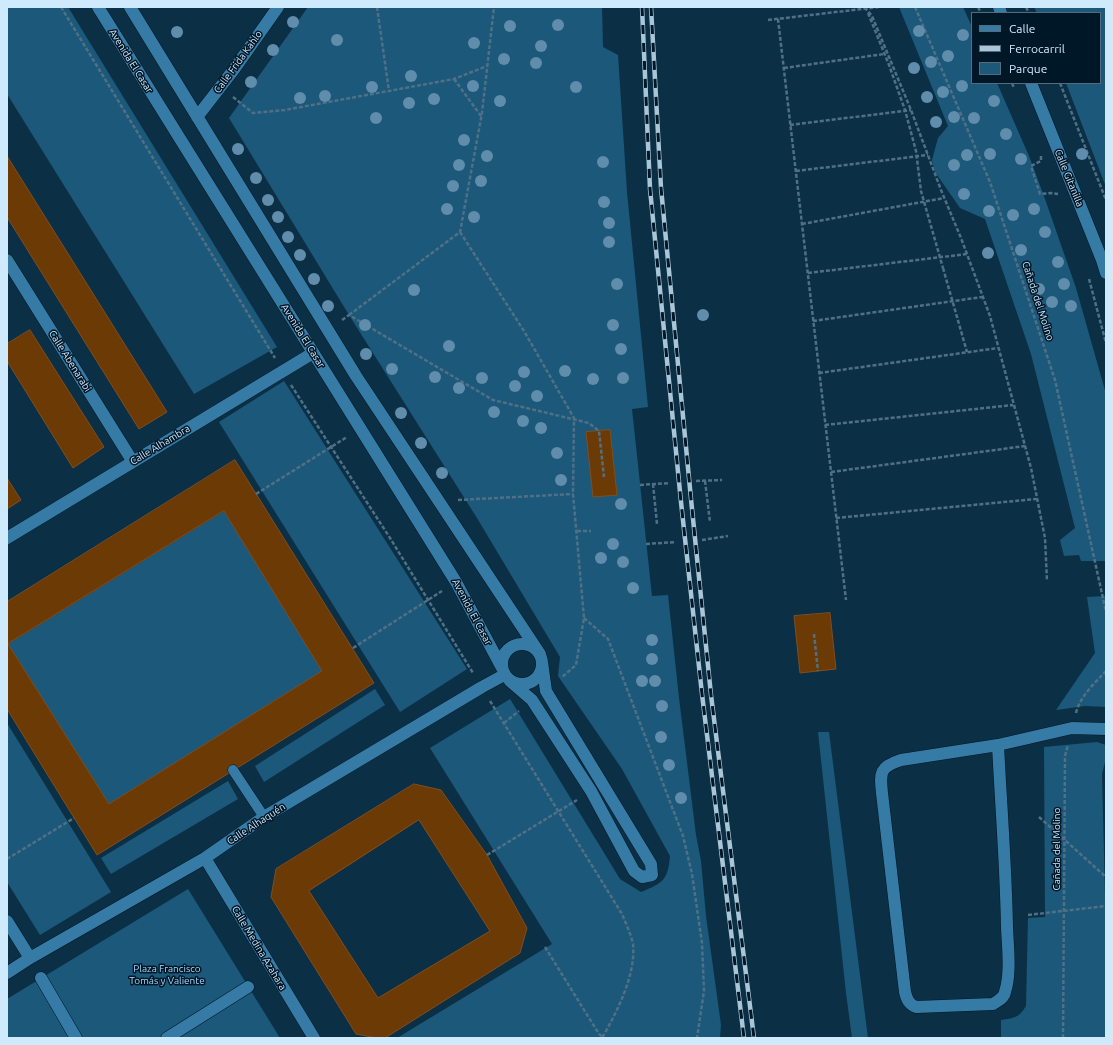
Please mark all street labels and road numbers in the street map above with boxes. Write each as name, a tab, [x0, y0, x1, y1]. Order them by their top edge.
street label: Avenida El Casar	[107, 27, 155, 95]
street label: Calle Frida Kahlo	[211, 28, 265, 96]
street label: Calle Gitanilla	[1052, 147, 1086, 209]
street label: Cañada del Molino	[1019, 260, 1057, 342]
street label: Avenida El Casar	[279, 302, 327, 370]
street label: Calle Abenarabi	[46, 328, 94, 394]
street label: Calle Alhambra	[128, 422, 192, 468]
street label: Avenida El Casar	[450, 577, 494, 647]
street label: Calle Alhaquén	[225, 801, 287, 847]
street label: Cañada del Molino	[1051, 808, 1063, 890]
street label: Calle Medina Azahara	[229, 904, 289, 992]

